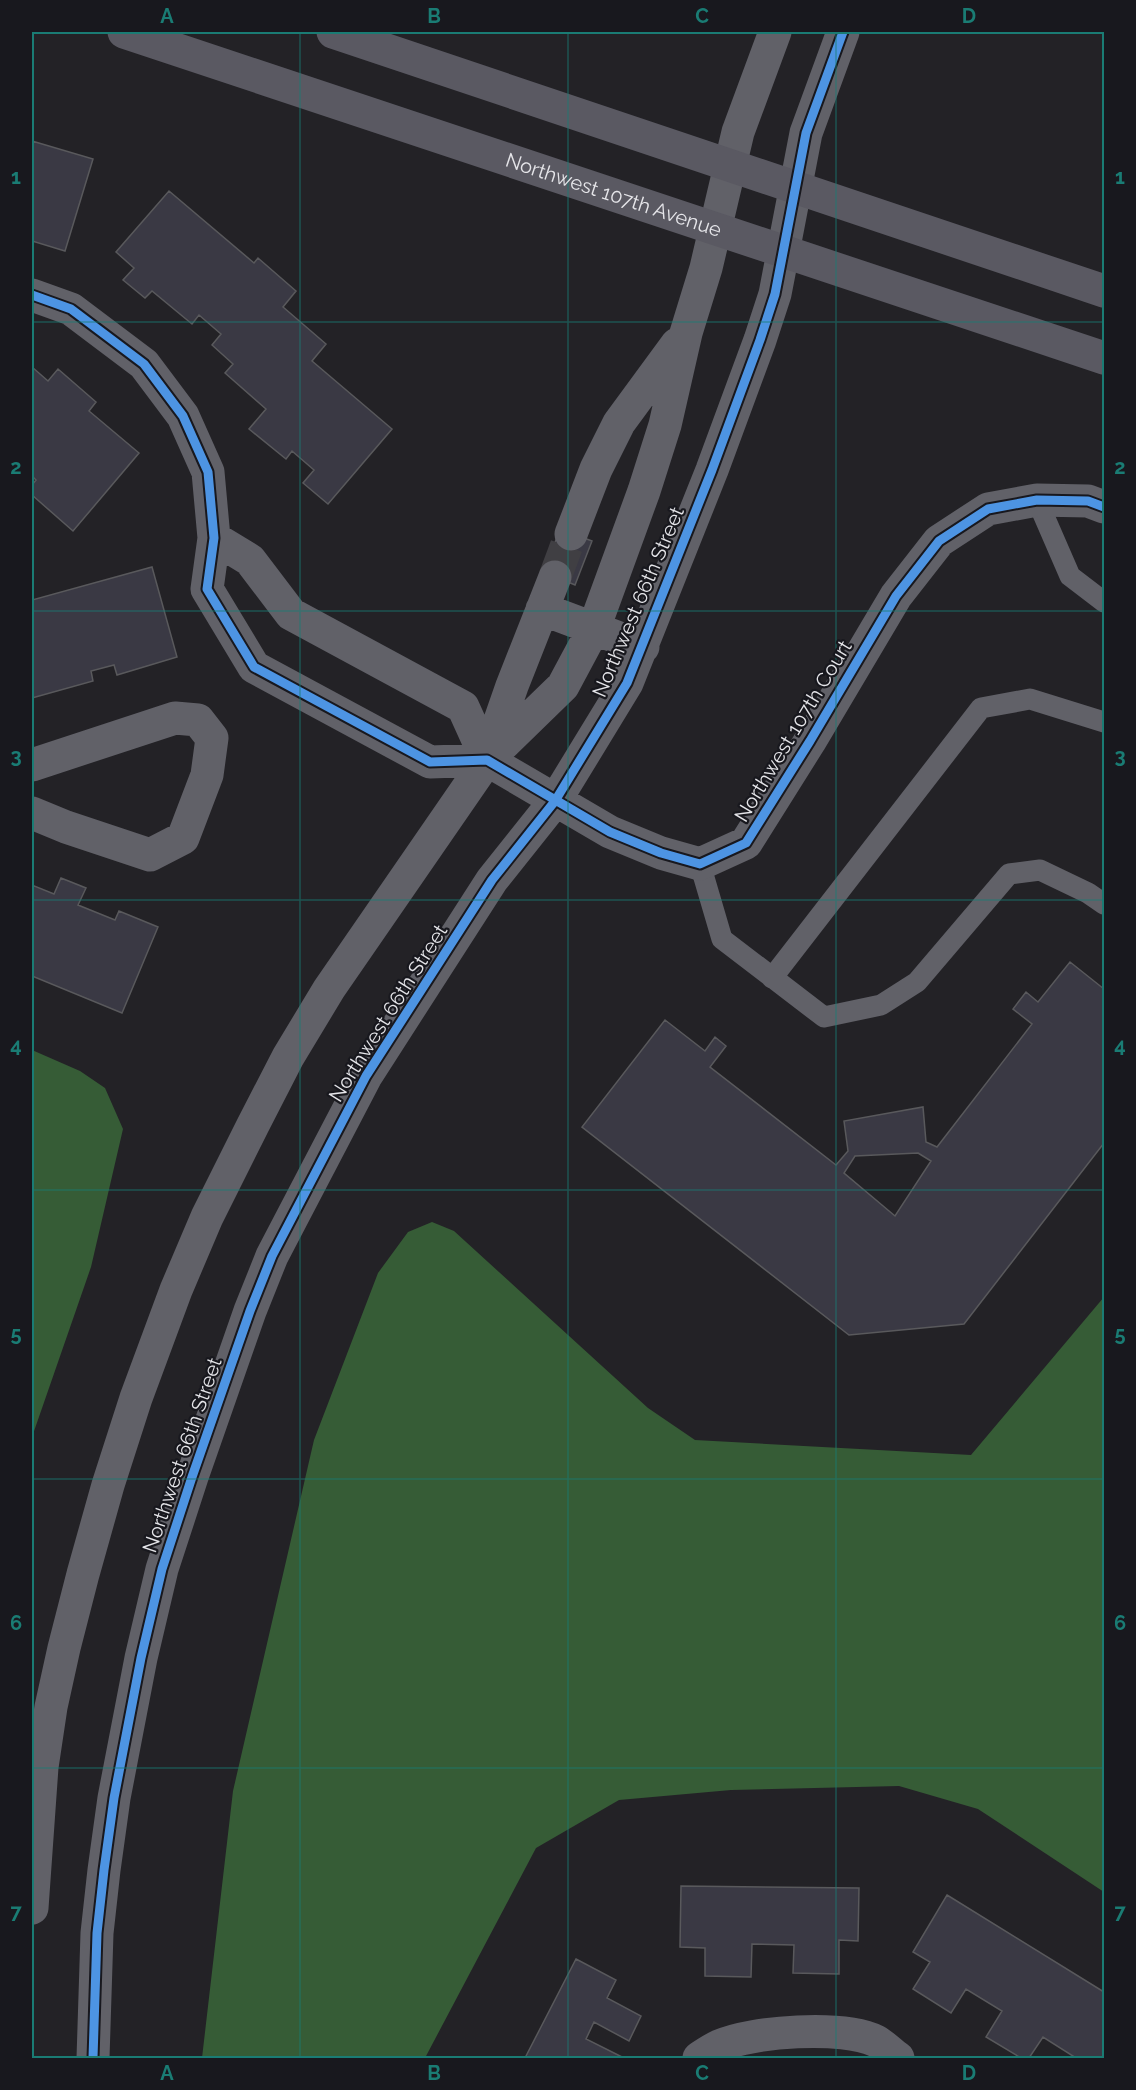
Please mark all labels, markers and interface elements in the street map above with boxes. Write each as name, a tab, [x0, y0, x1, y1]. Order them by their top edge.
text: A	[160, 4, 174, 28]
text: B	[427, 4, 441, 28]
text: C	[695, 4, 709, 28]
text: D	[962, 4, 976, 28]
street label: Northwest 107th Avenue	[503, 148, 725, 242]
text: 1	[11, 165, 21, 189]
text: 1	[1115, 165, 1125, 189]
text: 2	[10, 455, 22, 479]
text: 2	[1114, 455, 1126, 479]
street label: Northwest 66th Street	[587, 503, 689, 701]
street label: Northwest 107th Court	[729, 636, 857, 826]
text: 3	[10, 744, 22, 768]
text: 3	[1114, 744, 1126, 768]
street label: Northwest 66th Street	[324, 920, 453, 1106]
text: 4	[10, 1033, 22, 1057]
text: 4	[1114, 1033, 1126, 1057]
text: 5	[10, 1322, 22, 1346]
text: 5	[1114, 1322, 1126, 1346]
street label: Northwest 66th Street	[137, 1354, 227, 1556]
text: 6	[10, 1611, 22, 1635]
text: 6	[1114, 1611, 1126, 1635]
text: 7	[10, 1900, 22, 1924]
text: 7	[1114, 1900, 1126, 1924]
text: A	[160, 2061, 174, 2085]
text: B	[427, 2061, 441, 2085]
text: C	[695, 2061, 709, 2085]
text: D	[962, 2061, 976, 2085]

